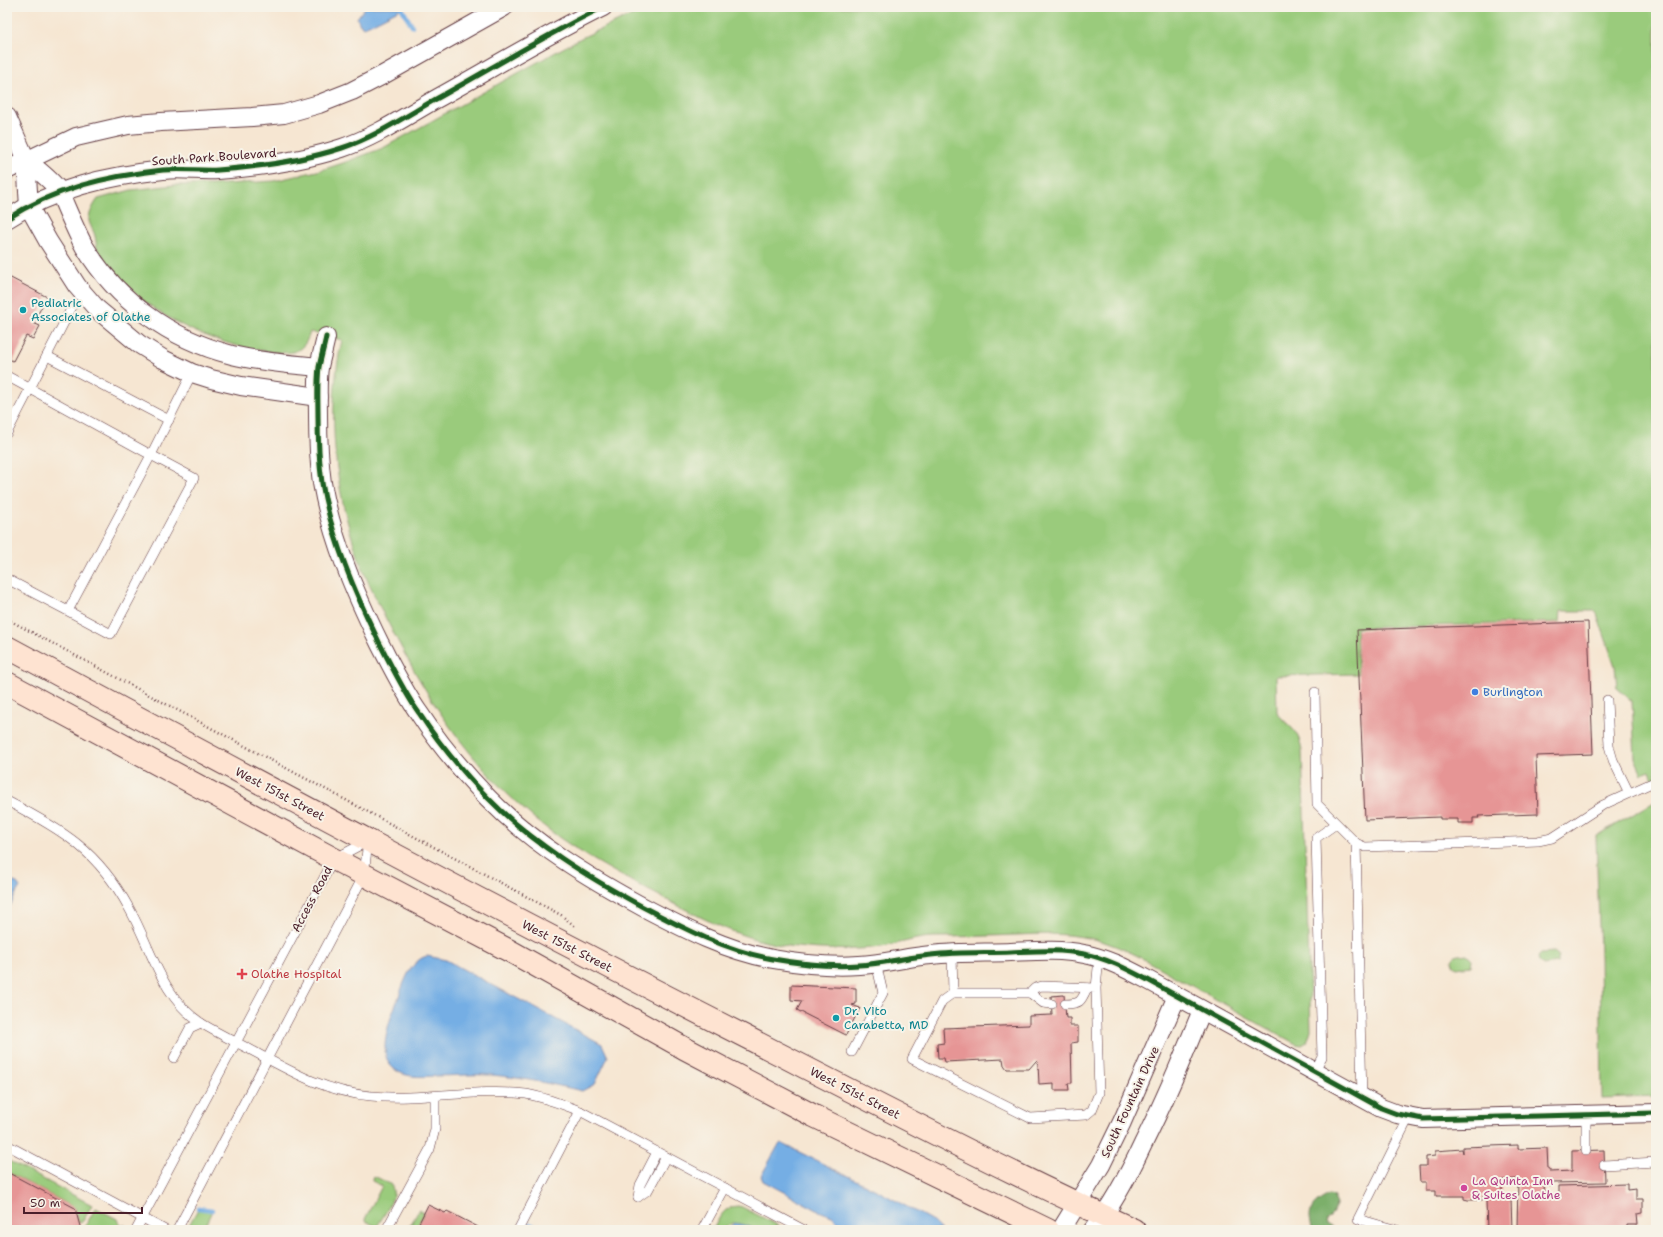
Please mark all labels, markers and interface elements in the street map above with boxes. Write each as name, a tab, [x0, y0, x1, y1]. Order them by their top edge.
street label: South Park Boulevard	[151, 145, 277, 169]
place label: Pediatric Associates of Olathe	[31, 295, 151, 325]
marker: Pediatric Associates of Olathe	[18, 305, 28, 315]
place label: Burlington	[1483, 684, 1543, 700]
marker: Burlington	[1470, 687, 1480, 697]
street label: West 151st Street	[232, 764, 328, 824]
street label: Access Road	[288, 863, 336, 935]
street label: West 151st Street	[519, 916, 615, 976]
place label: Olathe Hospital	[251, 966, 342, 982]
marker: Olathe Hospital	[236, 968, 248, 980]
place label: Dr. Vito Carabetta, MD	[844, 1003, 928, 1033]
marker: Dr. Vito Carabetta, MD	[831, 1013, 841, 1023]
street label: South Fountain Drive	[1097, 1043, 1163, 1160]
street label: West 151st Street	[807, 1063, 903, 1123]
place label: La Quinta Inn & Suites Olathe	[1472, 1173, 1561, 1203]
marker: La Quinta Inn & Suites Olathe	[1459, 1183, 1469, 1193]
scale bar	[24, 1189, 142, 1215]
text: 50 m	[30, 1195, 60, 1211]

